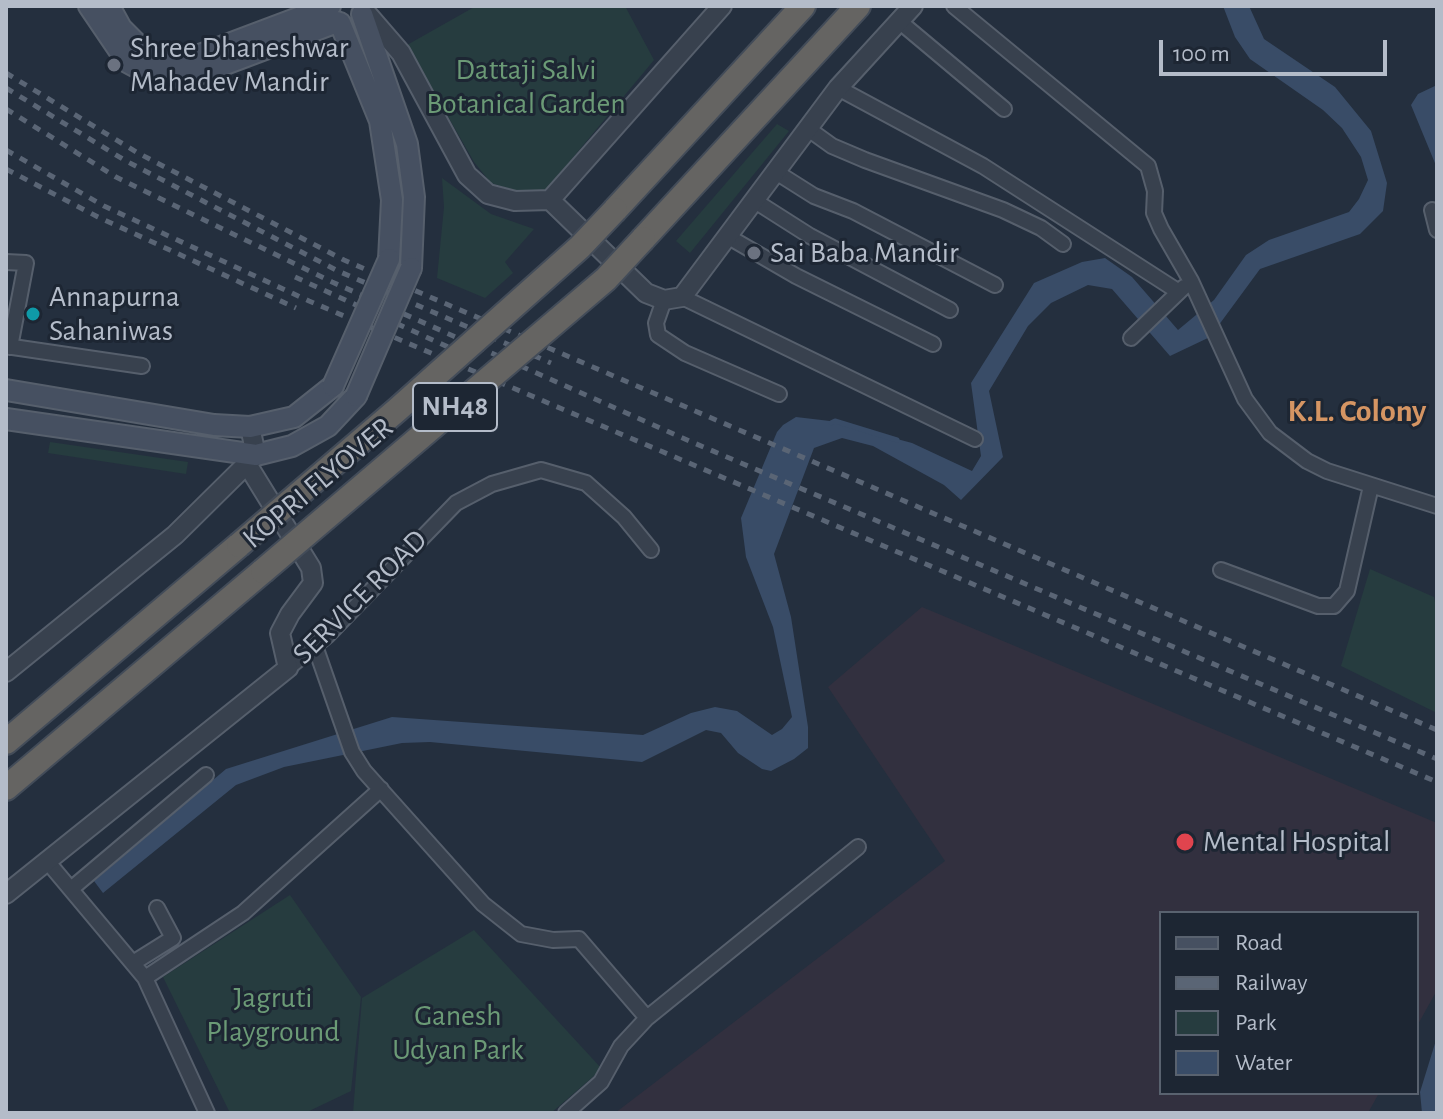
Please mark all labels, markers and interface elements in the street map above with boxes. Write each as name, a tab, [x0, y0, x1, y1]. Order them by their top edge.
scale bar	[1163, 24, 1391, 74]
place label: Shree Dhaneshwar Mahadev Mandir	[130, 30, 348, 100]
text: 100 m	[1173, 42, 1230, 66]
park label: Dattaji Salvi Botanical Garden	[426, 52, 626, 122]
marker: Shree Dhaneshwar Mahadev Mandir	[105, 56, 123, 74]
place label: Sai Baba Mandir	[770, 235, 959, 271]
marker: Sai Baba Mandir	[745, 244, 763, 262]
place label: Annapurna Sahaniwas	[49, 279, 180, 350]
marker: Annapurna Sahaniwas	[24, 305, 42, 323]
road number: NH48	[413, 383, 497, 431]
district label: K.L. Colony	[1288, 392, 1426, 430]
street label: KOPRI FLYOVER	[235, 410, 401, 556]
street label: SERVICE ROAD	[285, 522, 435, 672]
place label: Mental Hospital	[1203, 824, 1390, 860]
marker: Mental Hospital	[1174, 831, 1196, 853]
legend	[1159, 911, 1419, 1095]
text: Road	[1235, 931, 1283, 955]
text: Railway	[1235, 971, 1307, 995]
park label: Jagruti Playground	[206, 980, 340, 1050]
park label: Ganesh Udyan Park	[392, 998, 524, 1068]
text: Park	[1235, 1011, 1276, 1035]
text: Water	[1235, 1051, 1292, 1075]

